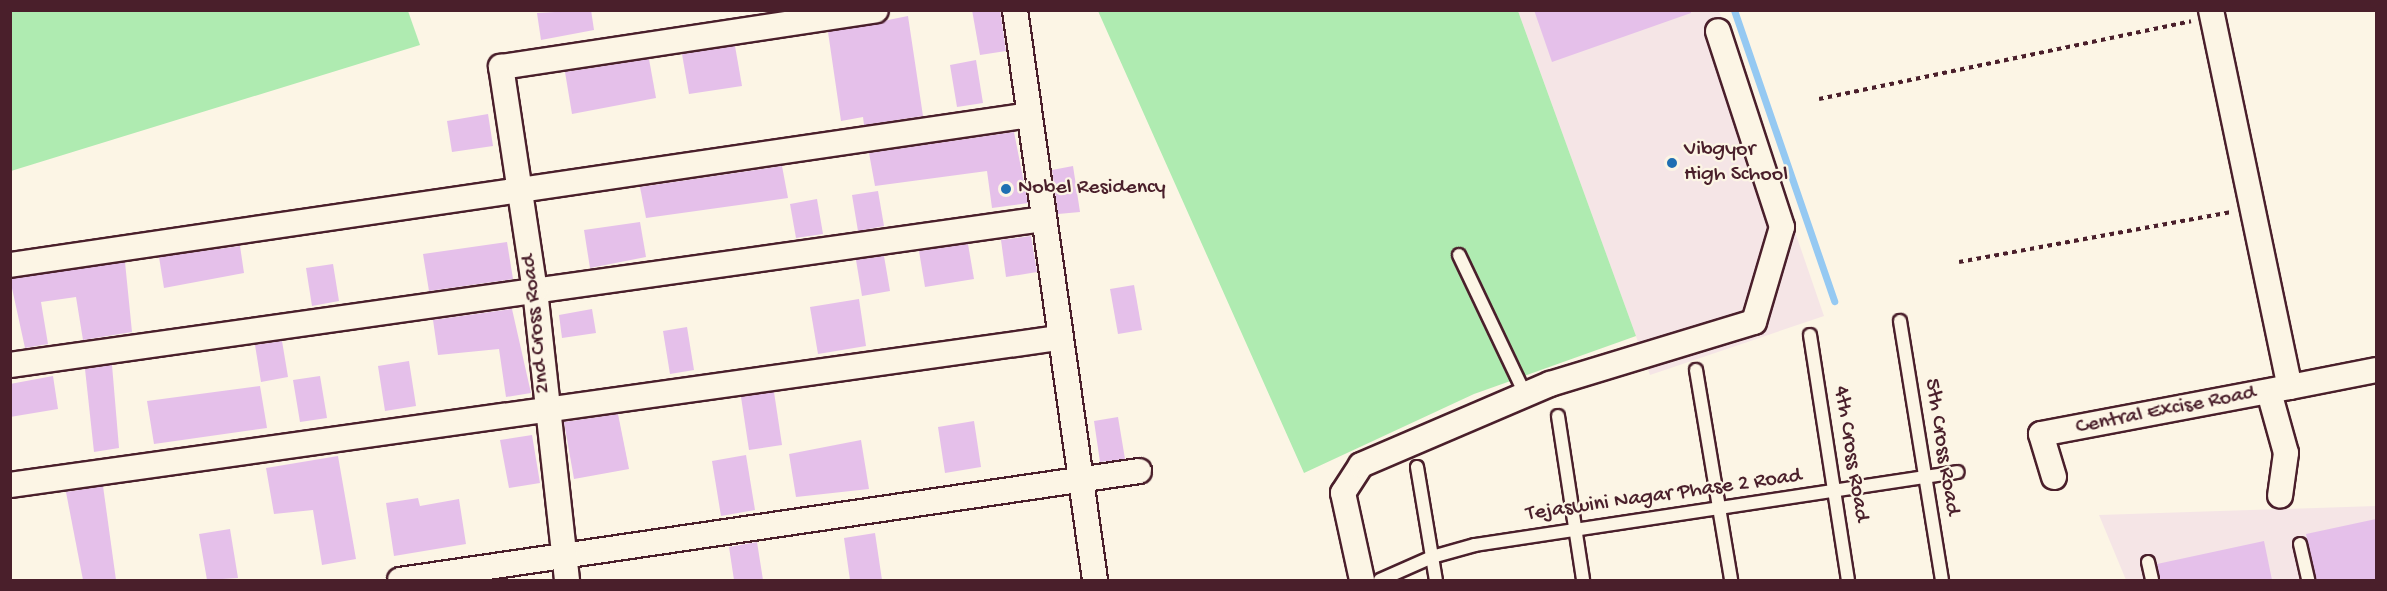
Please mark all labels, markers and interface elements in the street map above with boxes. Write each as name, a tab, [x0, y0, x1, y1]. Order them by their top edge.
place label: Vibgyor High School	[1684, 137, 1788, 188]
marker: Vibgyor High School	[1665, 156, 1679, 170]
place label: Nobel Residency	[1018, 176, 1166, 202]
marker: Nobel Residency	[999, 182, 1013, 196]
street label: 2nd Cross Road	[517, 253, 557, 395]
street label: 5th Cross Road	[1917, 377, 1965, 517]
street label: Central Excise Road	[2074, 381, 2258, 441]
street label: 4th Cross Road	[1826, 384, 1874, 524]
street label: Tejaswini Nagar Phase 2 Road	[1525, 464, 1803, 528]

